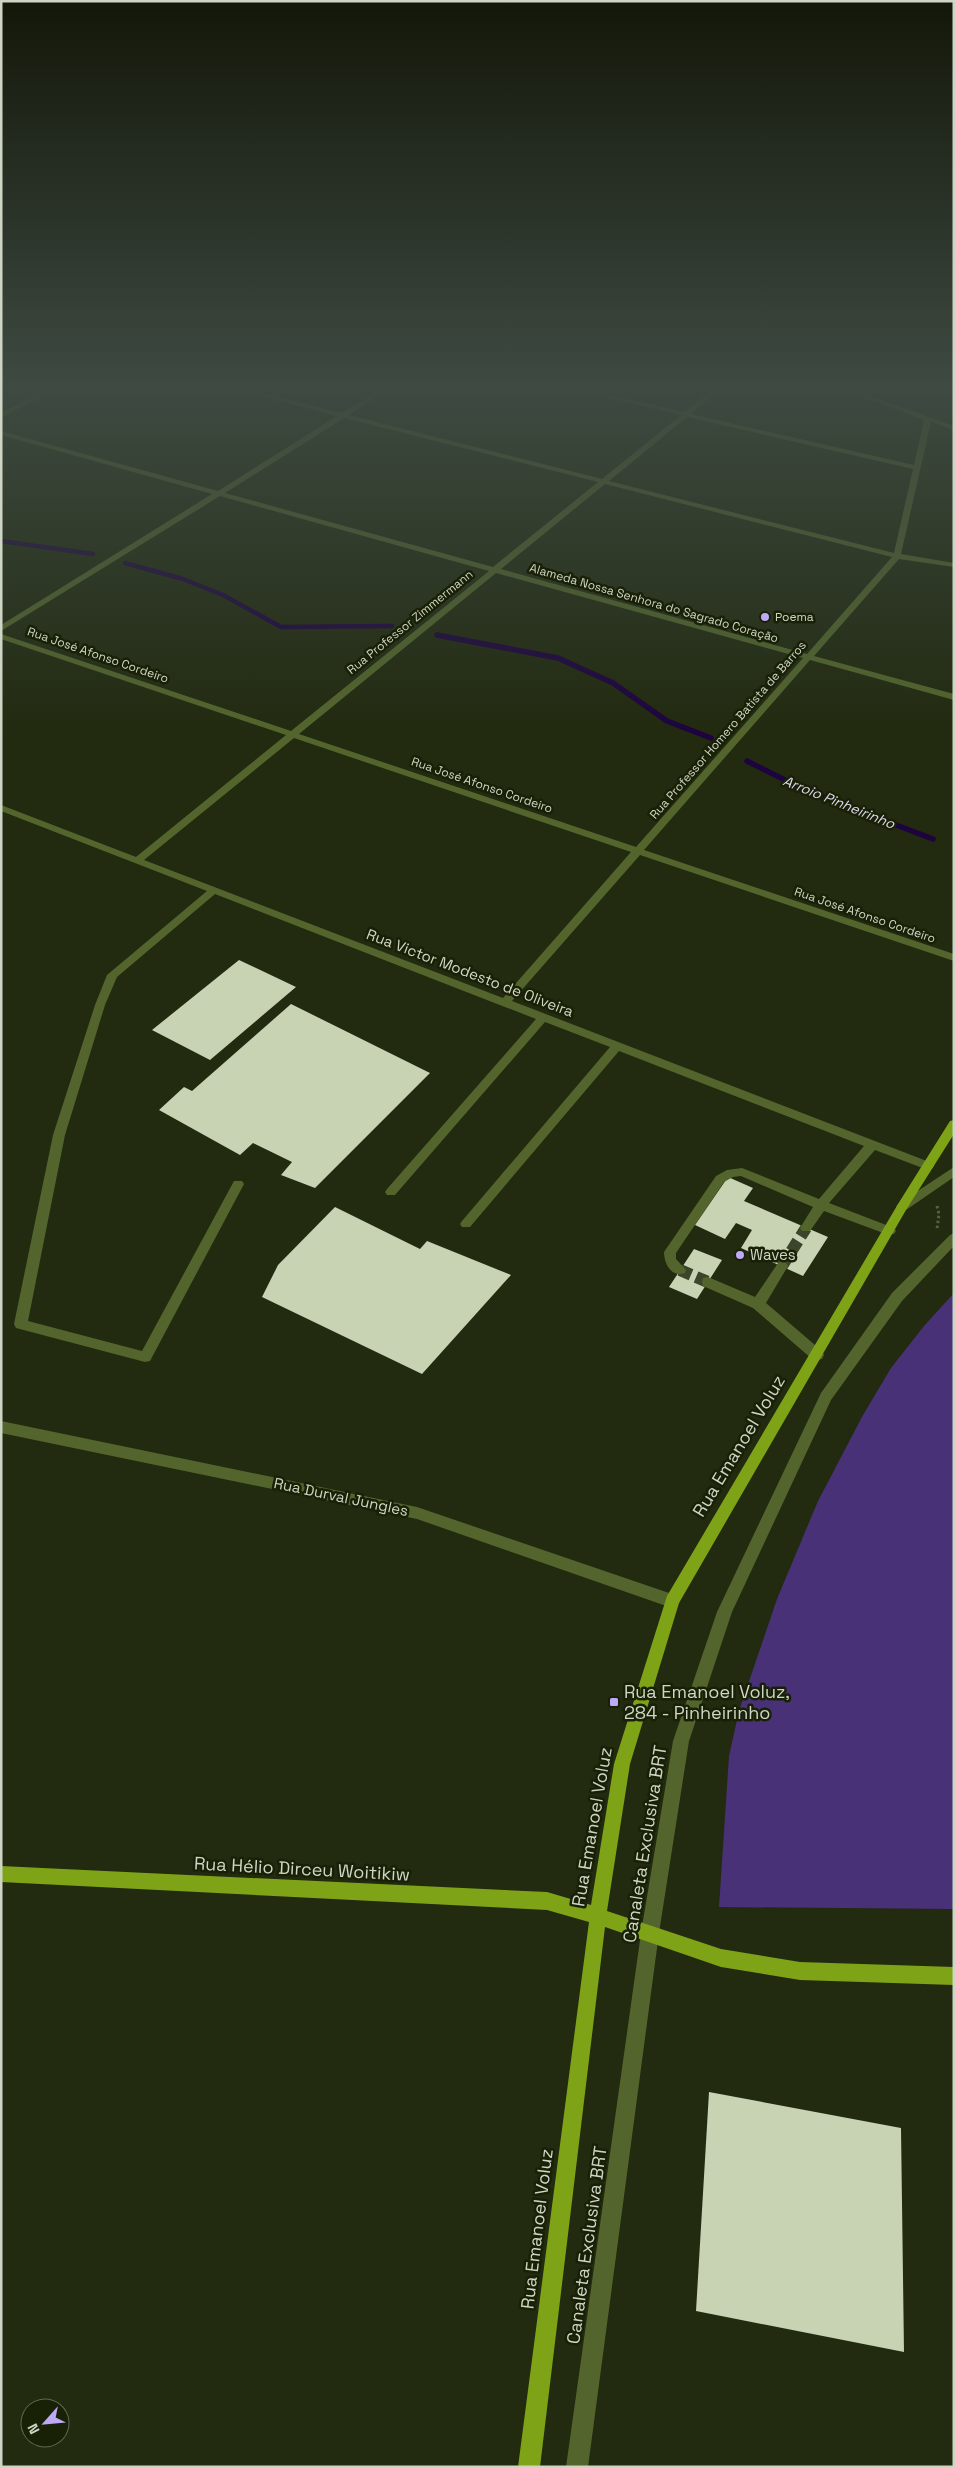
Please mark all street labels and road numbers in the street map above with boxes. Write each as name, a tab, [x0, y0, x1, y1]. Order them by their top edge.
street label: Alameda Nossa Senhora do Sagrado Coração	[528, 560, 780, 646]
street label: Rua Professor Zimmermann	[344, 566, 476, 678]
street label: Rua José Afonso Cordeiro	[25, 623, 171, 687]
street label: Rua Professor Homero Batista de Barros	[646, 638, 810, 822]
street label: Rua José Afonso Cordeiro	[409, 753, 555, 817]
street label: Rua José Afonso Cordeiro	[792, 883, 938, 947]
street label: Rua Victor Modesto de Oliveira	[364, 924, 577, 1021]
street label: Rua Emanoel Voluz	[687, 1371, 790, 1521]
street label: Rua Durval Jungles	[272, 1473, 410, 1520]
street label: Canaleta Exclusiva BRT	[618, 1743, 672, 1944]
street label: Rua Emanoel Voluz	[566, 1745, 617, 1908]
street label: Rua Hélio Dirceu Woitikiw	[193, 1851, 411, 1886]
street label: Canaleta Exclusiva BRT	[561, 2144, 612, 2345]
street label: Rua Emanoel Voluz	[515, 2147, 558, 2310]

